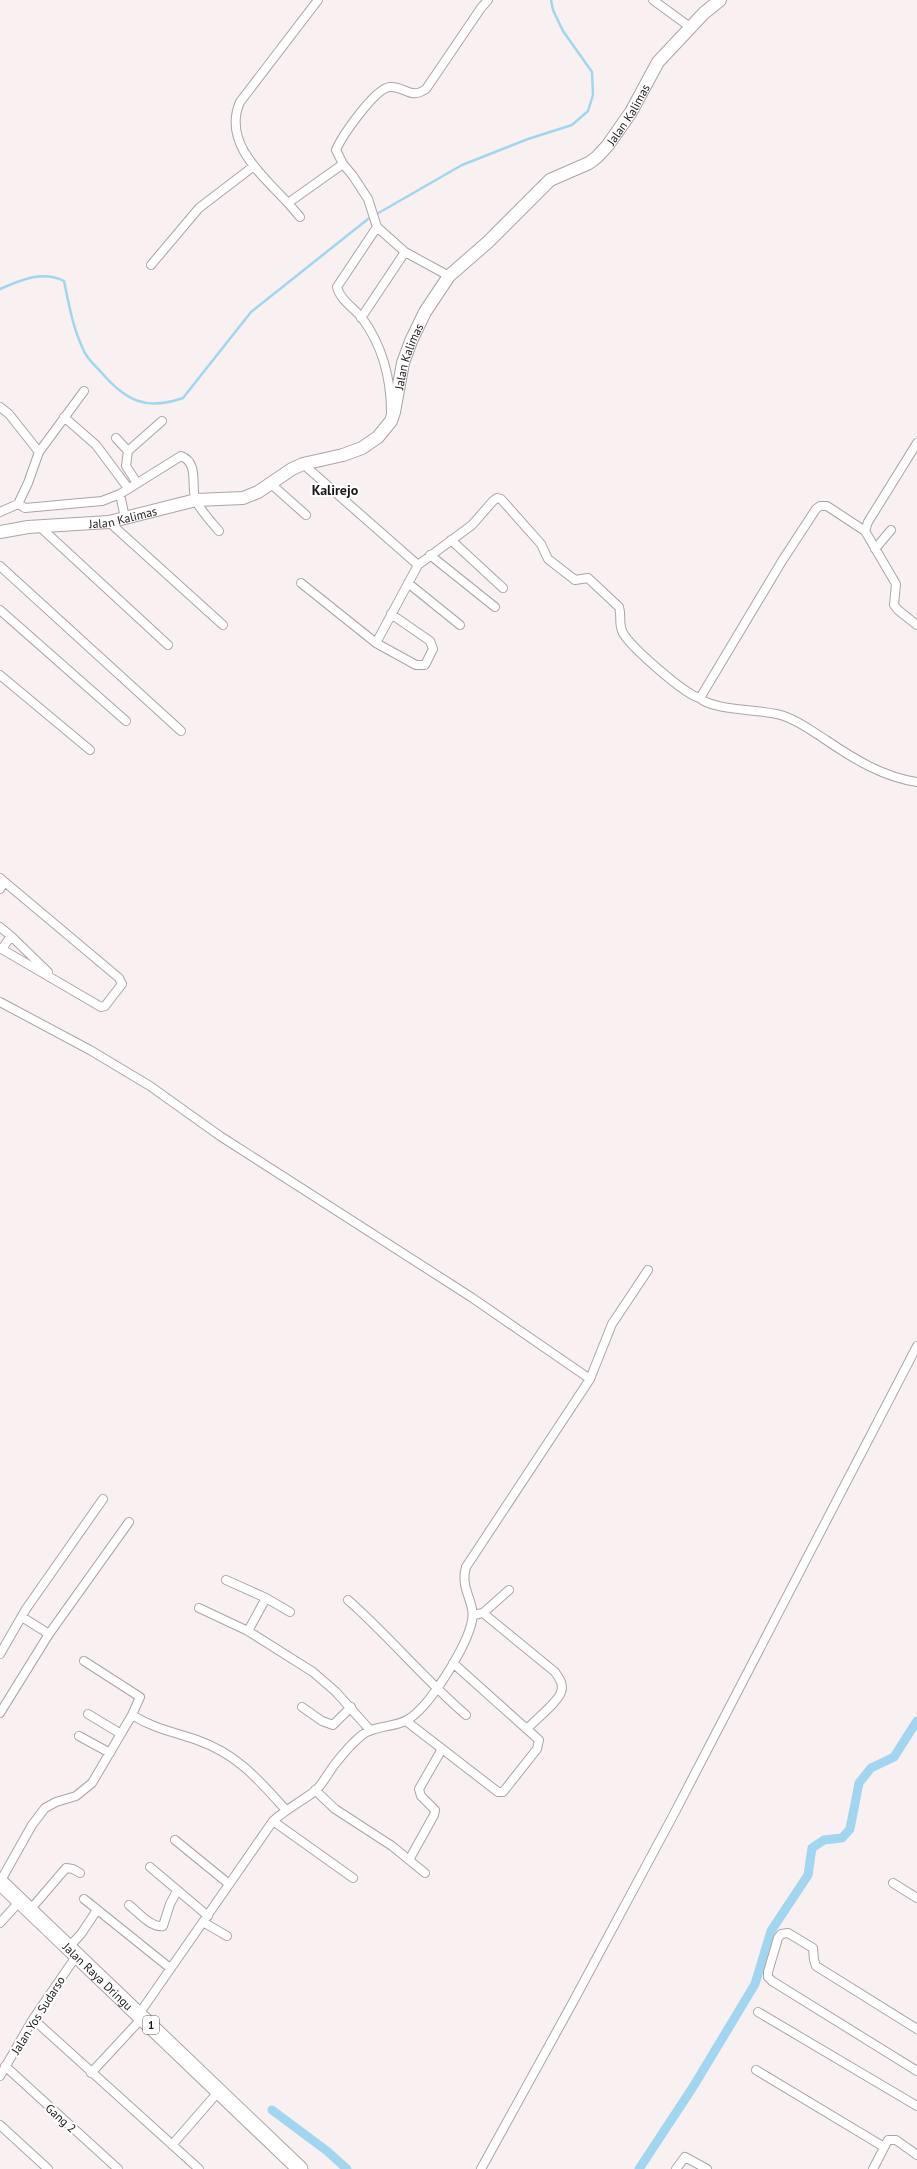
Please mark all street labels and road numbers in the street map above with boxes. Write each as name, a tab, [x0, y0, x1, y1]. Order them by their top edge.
street label: Jalan Kalimas	[602, 81, 652, 148]
street label: Jalan Kalimas	[391, 321, 426, 392]
street label: Jalan Kalimas	[87, 503, 158, 531]
street label: Jalan Raya Dringu	[59, 1938, 136, 2013]
street label: Jalan Yos Sudarso	[7, 1973, 68, 2058]
road number: 1	[143, 2016, 159, 2034]
street label: Gang 2	[43, 2100, 79, 2136]

